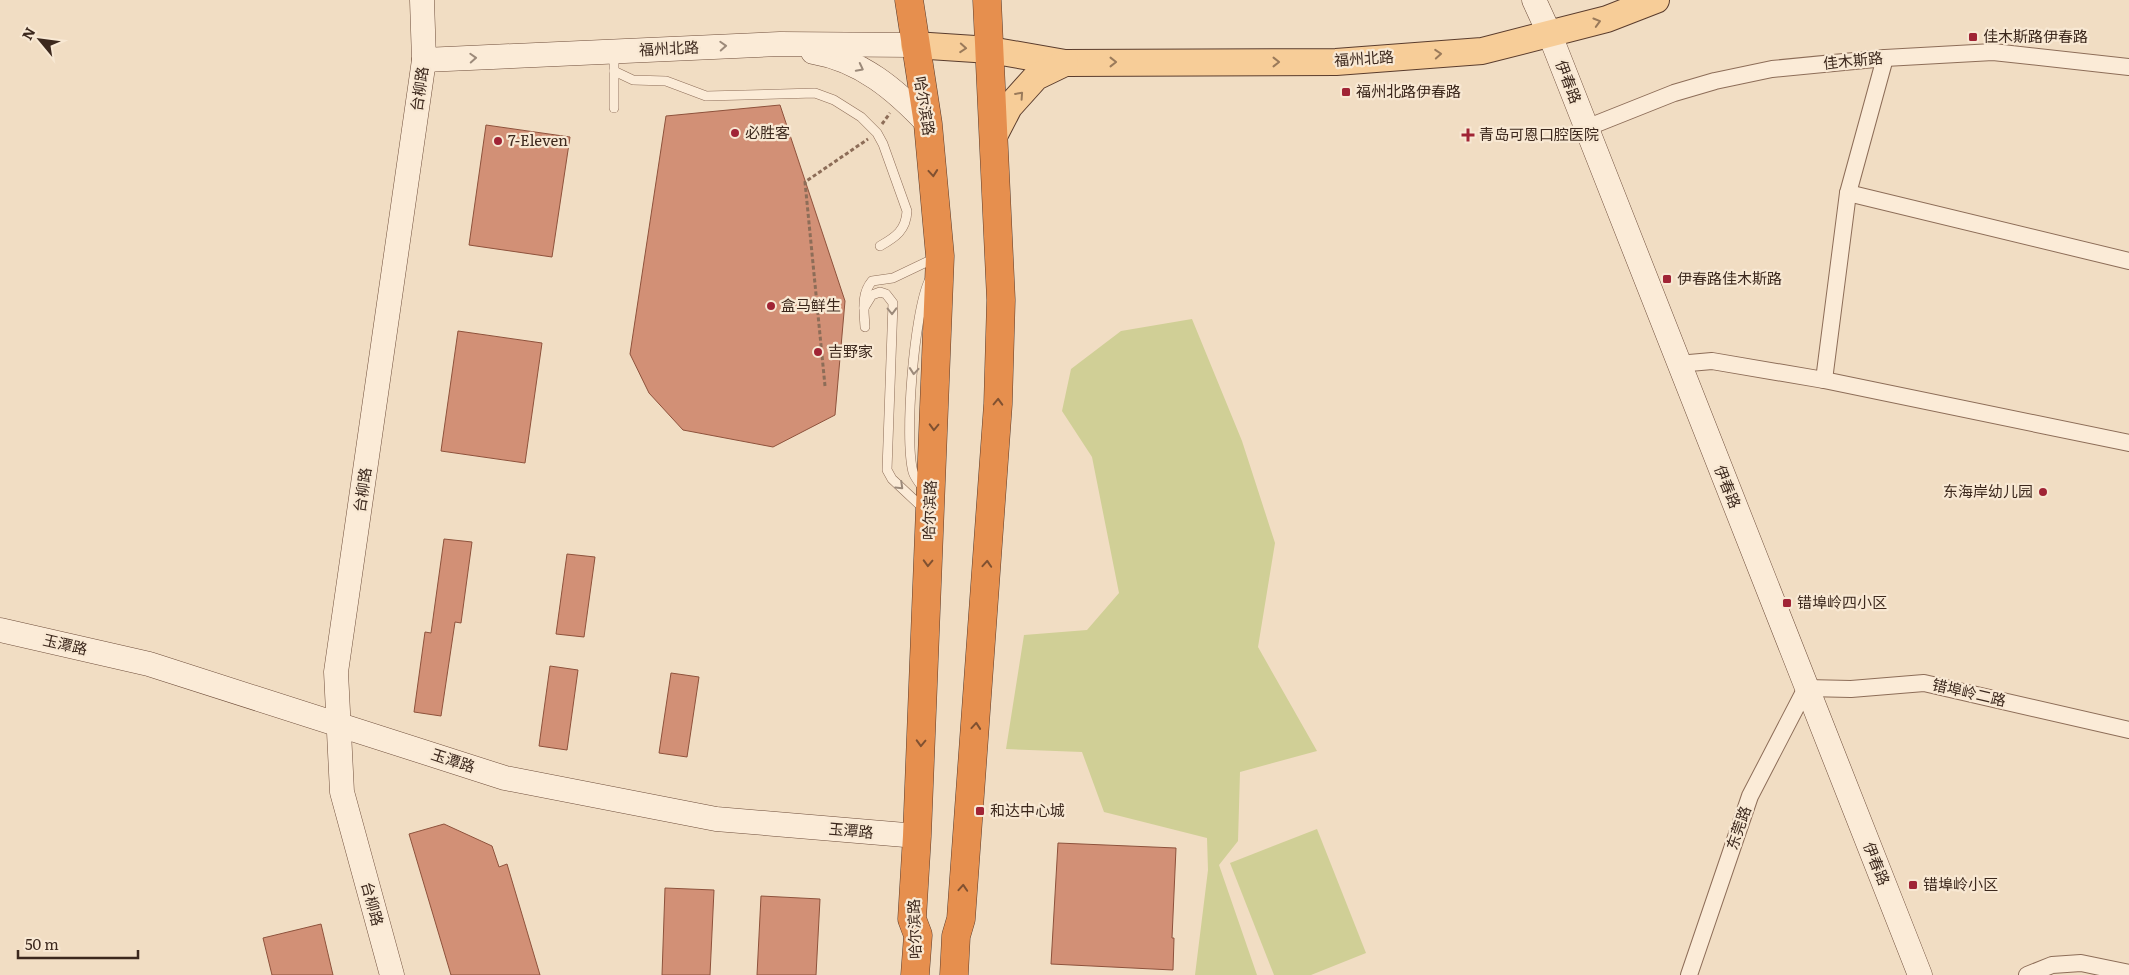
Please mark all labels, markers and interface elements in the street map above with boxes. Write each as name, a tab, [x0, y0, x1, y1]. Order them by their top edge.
north arrow	[15, 15, 65, 65]
one-way arrow	[1592, 17, 1600, 27]
text: N	[16, 23, 39, 43]
place label: 佳木斯路伊春路	[1983, 24, 2088, 47]
marker: 佳木斯路伊春路	[1967, 31, 1979, 43]
street label: 福州北路	[638, 34, 699, 61]
one-way arrow	[719, 41, 727, 52]
one-way arrow	[959, 43, 967, 54]
street label: 福州北路	[1333, 44, 1395, 71]
street label: 佳木斯路	[1822, 45, 1884, 74]
one-way arrow	[1434, 49, 1442, 60]
one-way arrow	[469, 52, 477, 63]
street label: 伊春路	[1551, 56, 1588, 107]
one-way arrow	[1110, 57, 1118, 67]
one-way arrow	[1272, 57, 1280, 67]
one-way arrow	[854, 62, 863, 72]
street label: 台柳路	[404, 65, 433, 113]
street label: 哈尔滨路	[909, 74, 942, 137]
place label: 福州北路伊春路	[1356, 79, 1461, 102]
marker: 福州北路伊春路	[1340, 86, 1352, 98]
one-way arrow	[1014, 91, 1023, 100]
place label: 必胜客	[745, 120, 790, 143]
place label: 青岛可恩口腔医院	[1479, 122, 1599, 145]
marker: 必胜客	[729, 127, 741, 139]
place label: 7-Eleven	[508, 128, 568, 151]
marker: 青岛可恩口腔医院	[1461, 128, 1475, 142]
marker: 7-Eleven	[492, 135, 504, 147]
one-way arrow	[927, 169, 938, 177]
place label: 伊春路佳木斯路	[1677, 266, 1782, 289]
marker: 伊春路佳木斯路	[1661, 273, 1673, 285]
place label: 盒马鲜生	[781, 293, 841, 316]
marker: 盒马鲜生	[765, 300, 777, 312]
one-way arrow	[887, 307, 897, 315]
place label: 吉野家	[828, 339, 873, 362]
marker: 吉野家	[812, 346, 824, 358]
one-way arrow	[909, 367, 920, 375]
one-way arrow	[993, 397, 1003, 405]
one-way arrow	[928, 423, 939, 431]
street label: 伊春路	[1709, 461, 1747, 512]
street label: 台柳路	[347, 466, 376, 514]
place label: 东海岸幼儿园	[1943, 479, 2033, 502]
one-way arrow	[894, 480, 903, 489]
street label: 哈尔滨路	[916, 480, 941, 540]
marker: 东海岸幼儿园	[2037, 486, 2049, 498]
one-way arrow	[923, 559, 934, 567]
one-way arrow	[981, 560, 992, 568]
place label: 错埠岭四小区	[1797, 590, 1887, 613]
marker: 错埠岭四小区	[1781, 597, 1793, 609]
street label: 玉潭路	[41, 627, 90, 660]
street label: 错埠岭二路	[1930, 672, 2008, 711]
one-way arrow	[970, 722, 981, 730]
one-way arrow	[916, 740, 926, 747]
street label: 玉潭路	[429, 742, 478, 777]
place label: 和达中心城	[990, 798, 1065, 821]
street label: 东莞路	[1719, 802, 1756, 853]
marker: 和达中心城	[974, 805, 986, 817]
street label: 玉潭路	[828, 816, 875, 843]
street label: 伊春路	[1858, 838, 1896, 889]
place label: 错埠岭小区	[1923, 872, 1998, 895]
street label: 台柳路	[357, 879, 390, 928]
marker: 错埠岭小区	[1907, 879, 1919, 891]
one-way arrow	[957, 884, 968, 892]
street label: 哈尔滨路	[901, 899, 926, 959]
scale bar	[18, 928, 138, 960]
text: 50 m	[25, 932, 59, 955]

